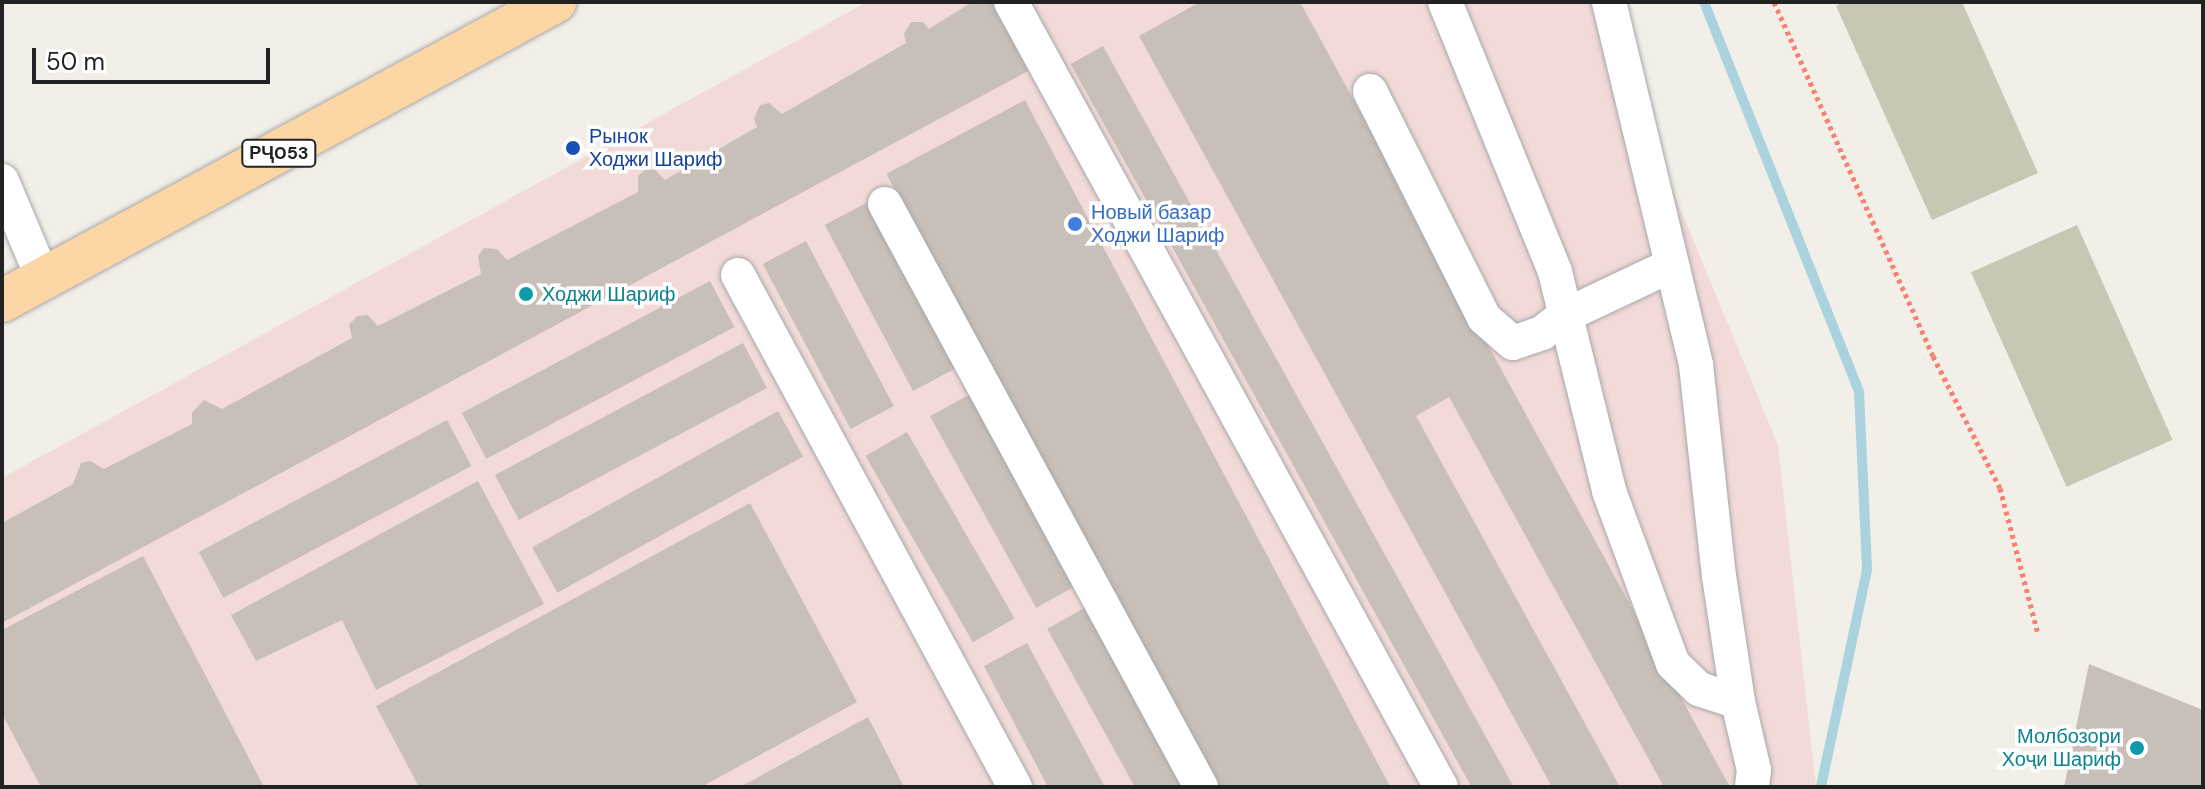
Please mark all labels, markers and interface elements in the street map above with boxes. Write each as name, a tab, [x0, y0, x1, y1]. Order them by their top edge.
scale bar	[36, 32, 274, 82]
text: 50 m	[46, 46, 105, 77]
place label: Рынок Ходжи Шариф	[589, 124, 723, 171]
road number: РҶ053	[241, 139, 317, 167]
marker: Рынок Ходжи Шариф	[564, 139, 582, 157]
place label: Новый базар Ходжи Шариф	[1091, 200, 1225, 247]
marker: Новый базар Ходжи Шариф	[1066, 215, 1084, 233]
place label: Ходжи Шариф	[542, 282, 676, 306]
marker: Ходжи Шариф	[517, 285, 535, 303]
place label: Молбозори Хоҷи Шариф	[2002, 724, 2121, 771]
marker: Молбозори Хоҷи Шариф	[2128, 739, 2146, 757]

